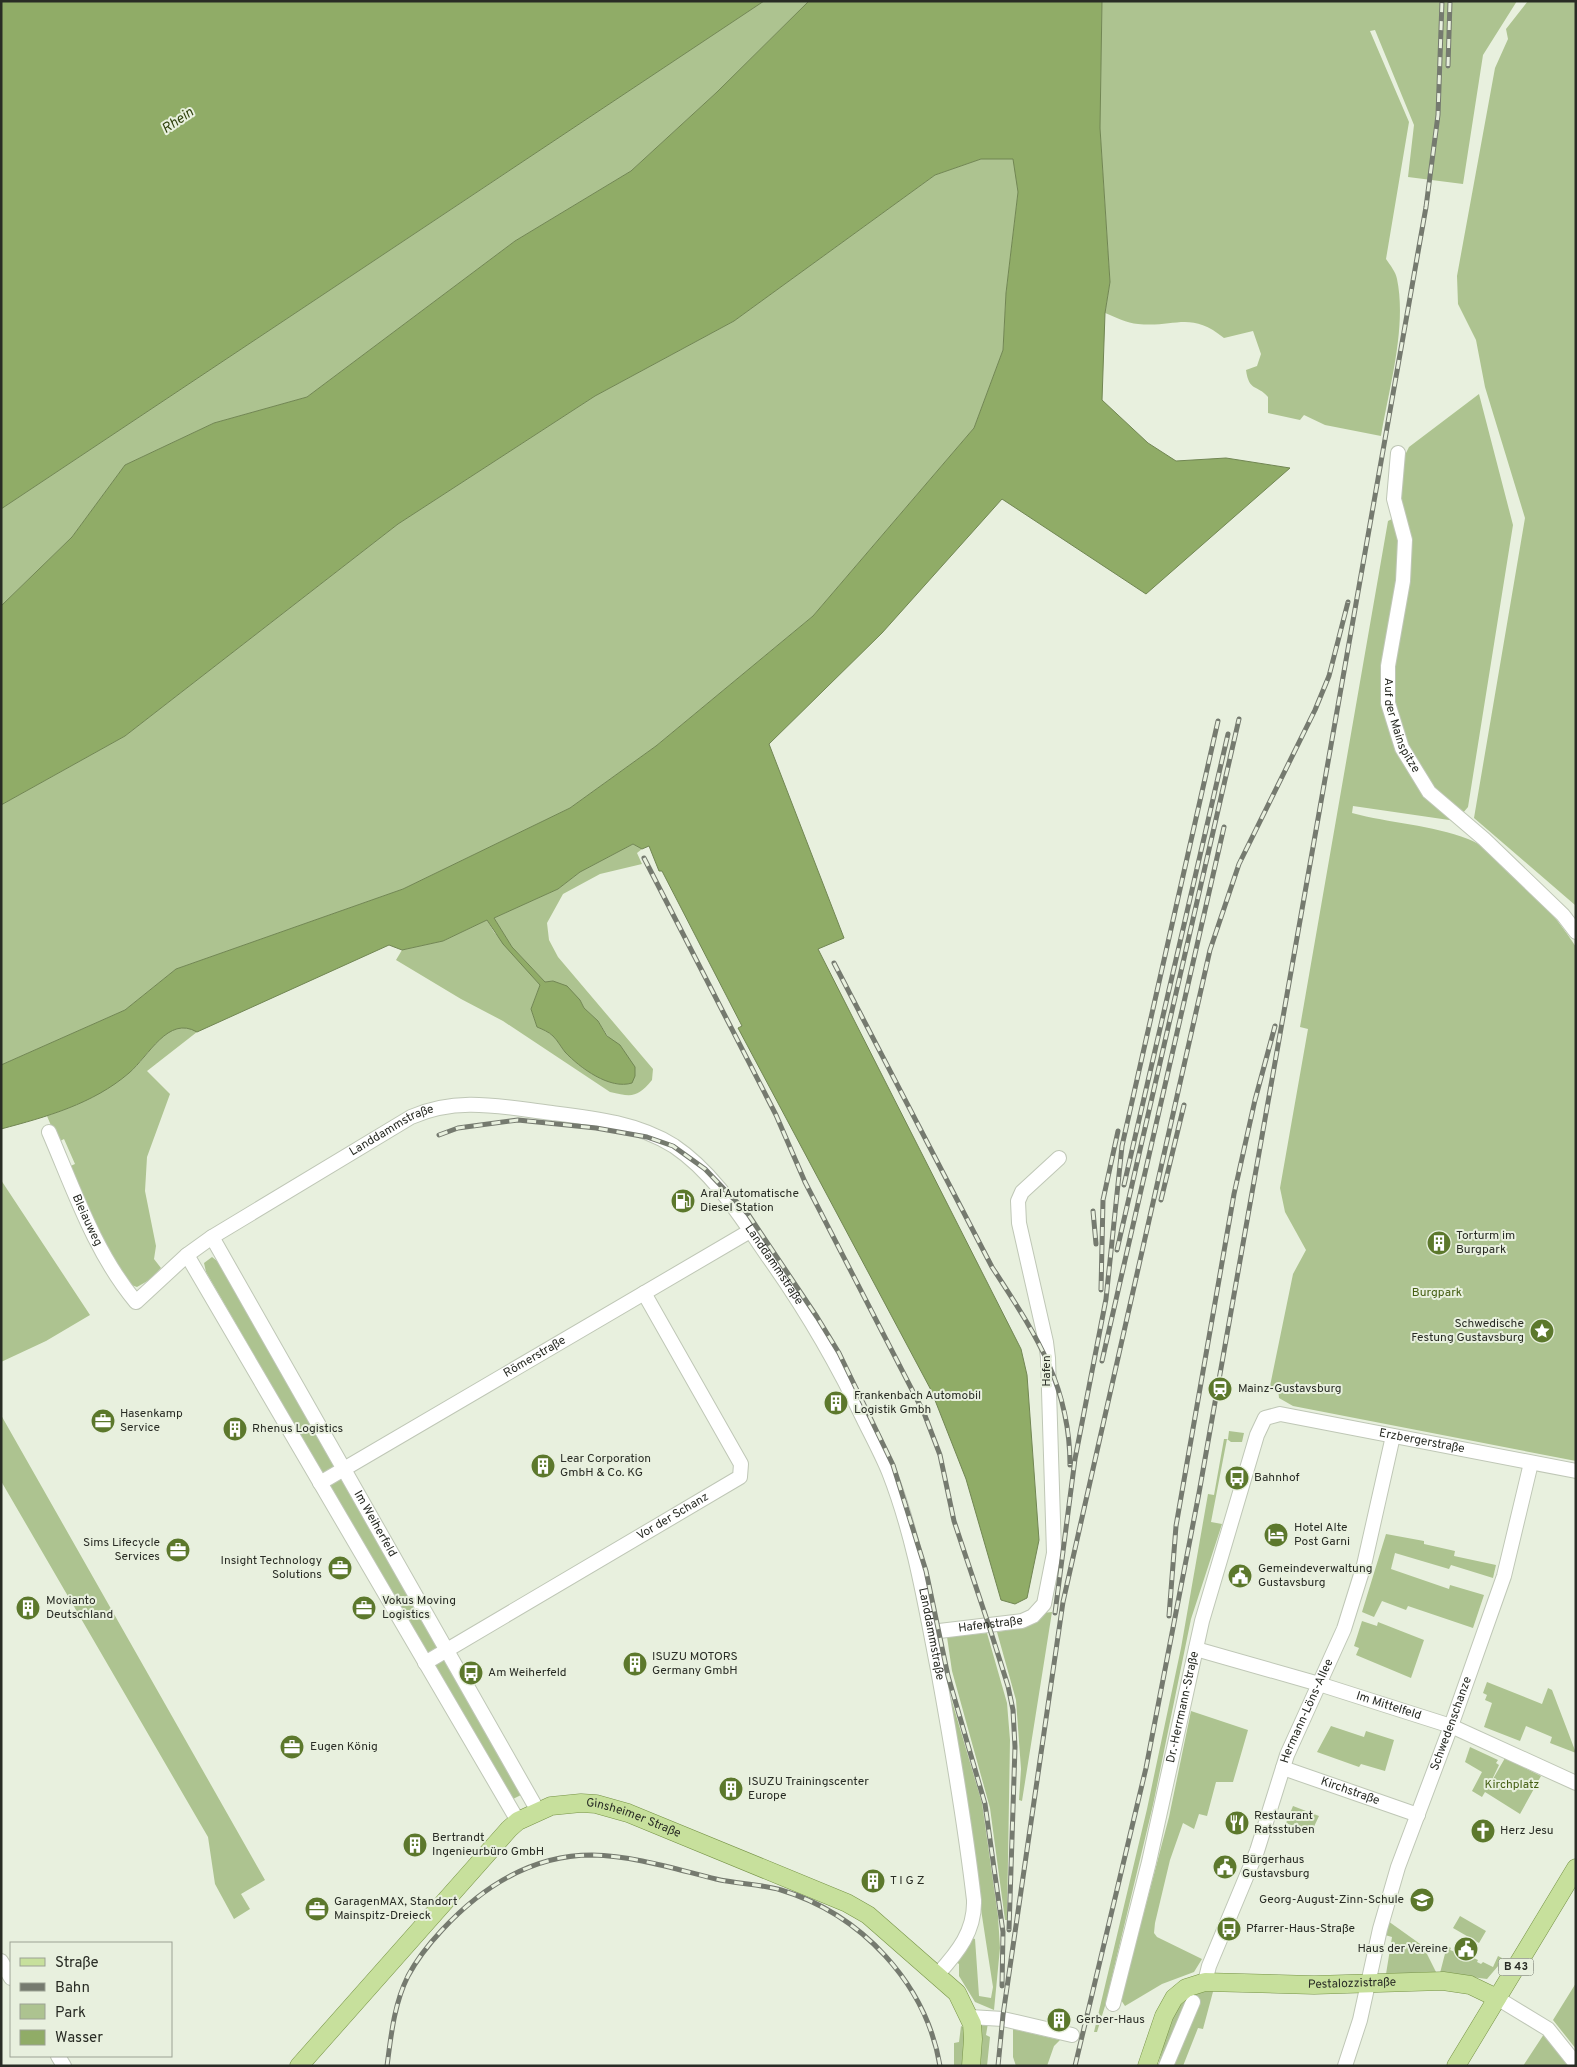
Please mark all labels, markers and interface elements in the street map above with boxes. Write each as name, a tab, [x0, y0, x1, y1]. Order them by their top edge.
water label: Rhein	[159, 104, 198, 138]
street label: Auf der Mainspitze	[1380, 678, 1423, 776]
street label: Landdammstraße	[347, 1101, 436, 1160]
place label: Aral Automatische Diesel Station	[700, 1186, 799, 1216]
fuel station icon: Aral Automatische Diesel Station	[670, 1188, 696, 1214]
street label: Bleiauweg	[68, 1192, 106, 1249]
street label: Landdammstraße	[741, 1222, 807, 1308]
place label: Torturm im Burgpark	[1456, 1228, 1515, 1258]
building icon: Torturm im Burgpark	[1426, 1230, 1452, 1256]
park label: Burgpark	[1412, 1285, 1462, 1301]
place label: Schwedische Festung Gustavsburg	[1411, 1316, 1524, 1346]
place icon: Schwedische Festung Gustavsburg	[1529, 1318, 1555, 1344]
street label: Römerstraße	[501, 1333, 569, 1382]
street label: Hafen	[1039, 1355, 1055, 1387]
station icon: Mainz-Gustavsburg	[1207, 1376, 1233, 1402]
place label: Mainz-Gustavsburg	[1238, 1381, 1342, 1397]
place label: Frankenbach Automobil Logistik Gmbh	[854, 1388, 981, 1418]
building icon: Frankenbach Automobil Logistik Gmbh	[823, 1390, 849, 1416]
place label: Hasenkamp Service	[120, 1406, 183, 1436]
office icon: Hasenkamp Service	[90, 1408, 116, 1434]
building icon: Rhenus Logistics	[222, 1416, 248, 1442]
place label: Rhenus Logistics	[252, 1421, 343, 1437]
street label: Erzbergerstraße	[1378, 1425, 1466, 1457]
place label: Lear Corporation GmbH & Co. KG	[560, 1451, 651, 1481]
building icon: Lear Corporation GmbH & Co. KG	[530, 1453, 556, 1479]
bus stop icon: Bahnhof	[1224, 1465, 1250, 1491]
place label: Bahnhof	[1254, 1470, 1299, 1486]
street label: Im Weiherfeld	[350, 1488, 400, 1560]
street label: Vor der Schanz	[634, 1489, 712, 1544]
place label: Hotel Alte Post Garni	[1294, 1520, 1350, 1550]
hotel icon: Hotel Alte Post Garni	[1263, 1522, 1289, 1548]
place label: Sims Lifecycle Services	[83, 1535, 160, 1565]
office icon: Sims Lifecycle Services	[165, 1537, 191, 1563]
place label: Insight Technology Solutions	[221, 1553, 322, 1583]
office icon: Insight Technology Solutions	[327, 1555, 353, 1581]
place label: Gemeindeverwaltung Gustavsburg	[1258, 1561, 1373, 1591]
public building icon: Gemeindeverwaltung Gustavsburg	[1227, 1563, 1253, 1589]
street label: Landdammstraße	[914, 1586, 948, 1682]
place label: Movianto Deutschland	[46, 1593, 113, 1623]
place label: Vokus Moving Logistics	[382, 1593, 456, 1623]
building icon: Movianto Deutschland	[15, 1595, 41, 1621]
office icon: Vokus Moving Logistics	[351, 1595, 377, 1621]
street label: Hafenstraße	[957, 1613, 1024, 1637]
place label: ISUZU MOTORS Germany GmbH	[652, 1649, 738, 1679]
street label: Dr.-Herrmann-Straße	[1163, 1650, 1203, 1765]
building icon: ISUZU MOTORS Germany GmbH	[622, 1651, 648, 1677]
street label: Hermann-Löns-Allee	[1277, 1656, 1337, 1765]
bus stop icon: Am Weiherfeld	[458, 1660, 484, 1686]
place label: Am Weiherfeld	[488, 1665, 567, 1681]
street label: Schwedenschanze	[1427, 1675, 1476, 1773]
street label: Im Mittelfeld	[1354, 1688, 1423, 1724]
office icon: Eugen König	[279, 1734, 305, 1760]
place label: Eugen König	[310, 1739, 378, 1755]
place label: ISUZU Trainingscenter Europe	[748, 1774, 869, 1804]
street label: Kirchstraße	[1318, 1774, 1382, 1809]
building icon: ISUZU Trainingscenter Europe	[718, 1776, 744, 1802]
park label: Kirchplatz	[1485, 1777, 1539, 1793]
street label: Ginsheimer Straße	[586, 1795, 683, 1842]
place label: Restaurant Ratsstuben	[1254, 1808, 1315, 1838]
restaurant icon: Restaurant Ratsstuben	[1224, 1810, 1250, 1836]
church icon: Herz Jesu	[1470, 1818, 1496, 1844]
place label: Herz Jesu	[1500, 1823, 1554, 1839]
place label: Bertrandt Ingenieurbüro GmbH	[432, 1830, 544, 1860]
building icon: Bertrandt Ingenieurbüro GmbH	[402, 1832, 428, 1858]
place label: Bürgerhaus Gustavsburg	[1242, 1852, 1309, 1882]
public building icon: Bürgerhaus Gustavsburg	[1212, 1854, 1238, 1880]
building icon: T I G Z	[860, 1868, 886, 1894]
place label: T I G Z	[890, 1873, 924, 1889]
school or university icon: Georg-August-Zinn-Schule	[1409, 1887, 1435, 1913]
place label: Georg-August-Zinn-Schule	[1259, 1892, 1404, 1908]
place label: GaragenMAX, Standort Mainspitz-Dreieck	[334, 1894, 457, 1924]
office icon: GaragenMAX, Standort Mainspitz-Dreieck	[304, 1896, 330, 1922]
bus stop icon: Pfarrer-Haus-Straße	[1216, 1916, 1242, 1942]
place label: Pfarrer-Haus-Straße	[1246, 1921, 1355, 1937]
public building icon: Haus der Vereine	[1453, 1936, 1479, 1962]
place label: Haus der Vereine	[1358, 1941, 1448, 1957]
legend	[10, 1942, 172, 2057]
text: Straße	[55, 1954, 99, 1973]
road number: B 43	[1498, 1958, 1534, 1975]
street label: Pestalozzistraße	[1308, 1974, 1396, 1993]
text: Bahn	[55, 1979, 90, 1998]
text: Park	[55, 2004, 86, 2023]
building icon: Gerber-Haus	[1046, 2007, 1072, 2033]
place label: Gerber-Haus	[1076, 2012, 1145, 2028]
text: Wasser	[55, 2029, 103, 2048]

